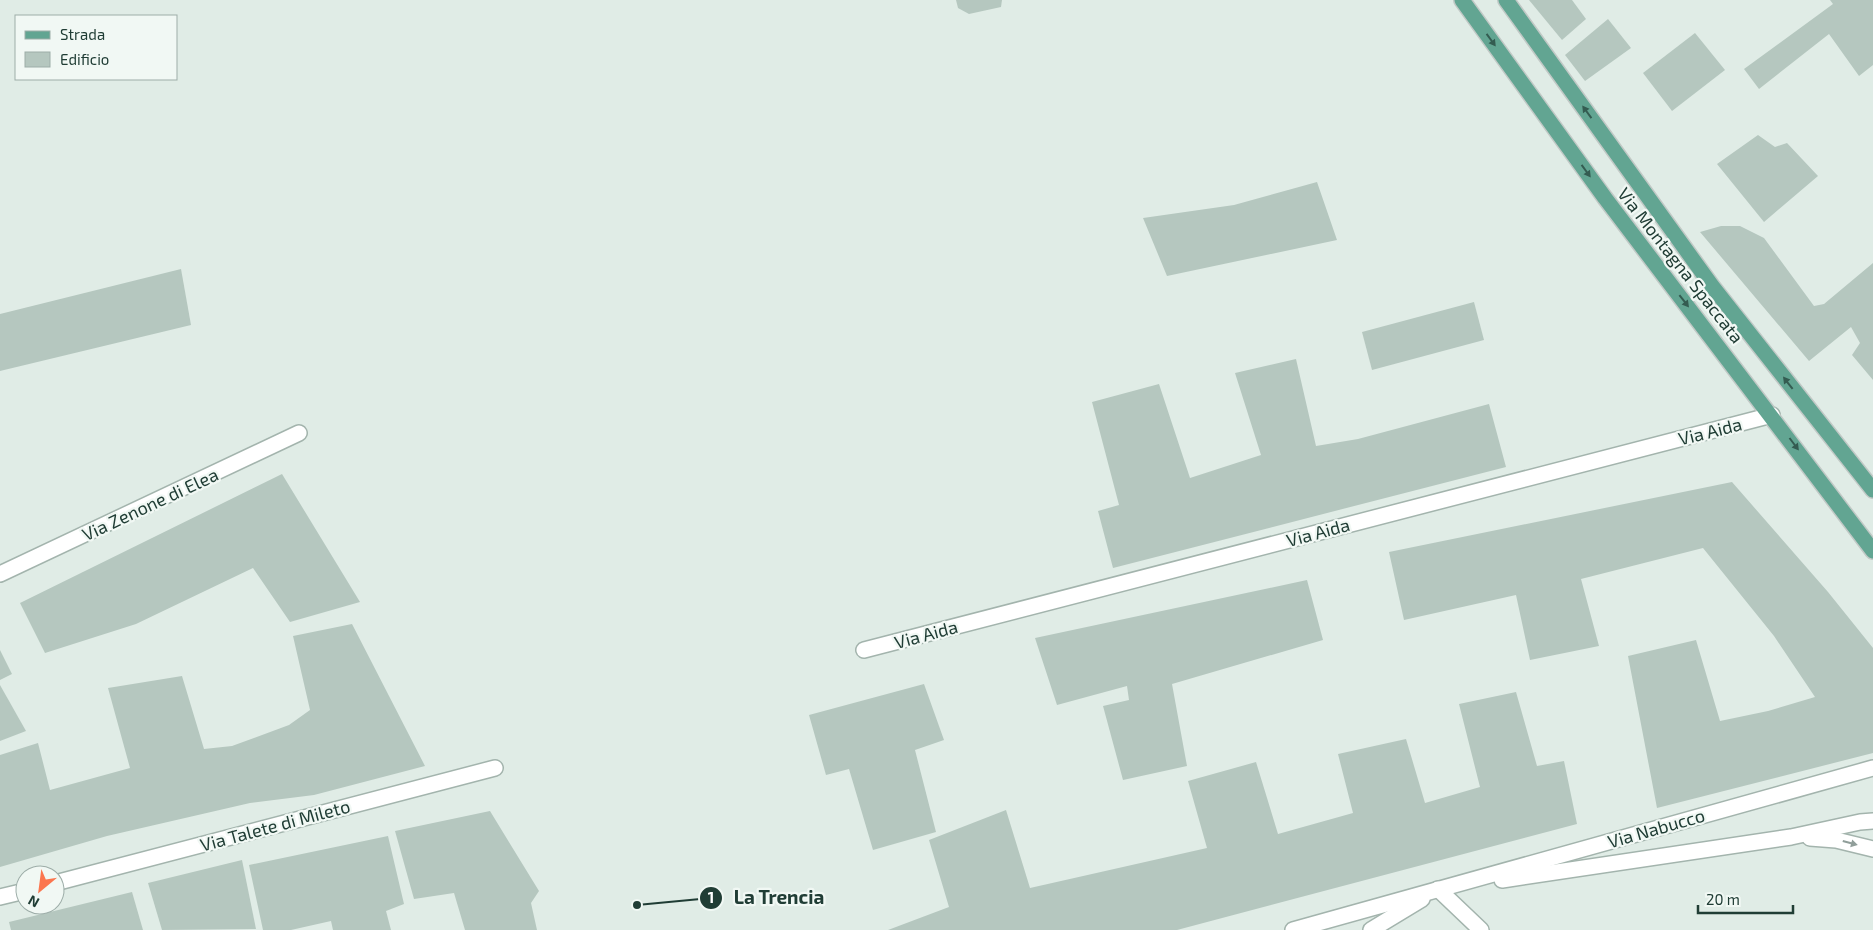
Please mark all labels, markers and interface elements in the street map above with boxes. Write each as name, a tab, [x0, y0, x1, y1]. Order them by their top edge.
legend	[15, 15, 178, 80]
text: Strada	[60, 25, 105, 43]
one-way arrow	[1486, 33, 1496, 46]
text: Edificio	[60, 50, 109, 68]
one-way arrow	[1582, 105, 1592, 119]
one-way arrow	[1581, 164, 1591, 178]
street label: Via Montagna Spaccata	[1613, 183, 1749, 347]
one-way arrow	[1679, 294, 1690, 307]
one-way arrow	[1783, 377, 1794, 390]
street label: Via Aida	[1676, 412, 1744, 450]
one-way arrow	[1788, 437, 1799, 450]
street label: Via Zenone di Elea	[78, 463, 222, 545]
street label: Via Aida	[1284, 513, 1352, 551]
street label: Via Aida	[892, 615, 960, 653]
street label: Via Talete di Mileto	[198, 794, 352, 856]
street label: Via Nabucco	[1605, 804, 1707, 852]
one-way arrow	[1842, 840, 1857, 848]
north arrow	[15, 865, 65, 915]
callout: La Trencia	[699, 881, 834, 915]
scale bar	[1698, 882, 1793, 914]
text: La Trencia	[734, 885, 824, 908]
text: 1	[708, 888, 714, 906]
text: 20 m	[1706, 890, 1740, 908]
text: N	[25, 892, 42, 912]

